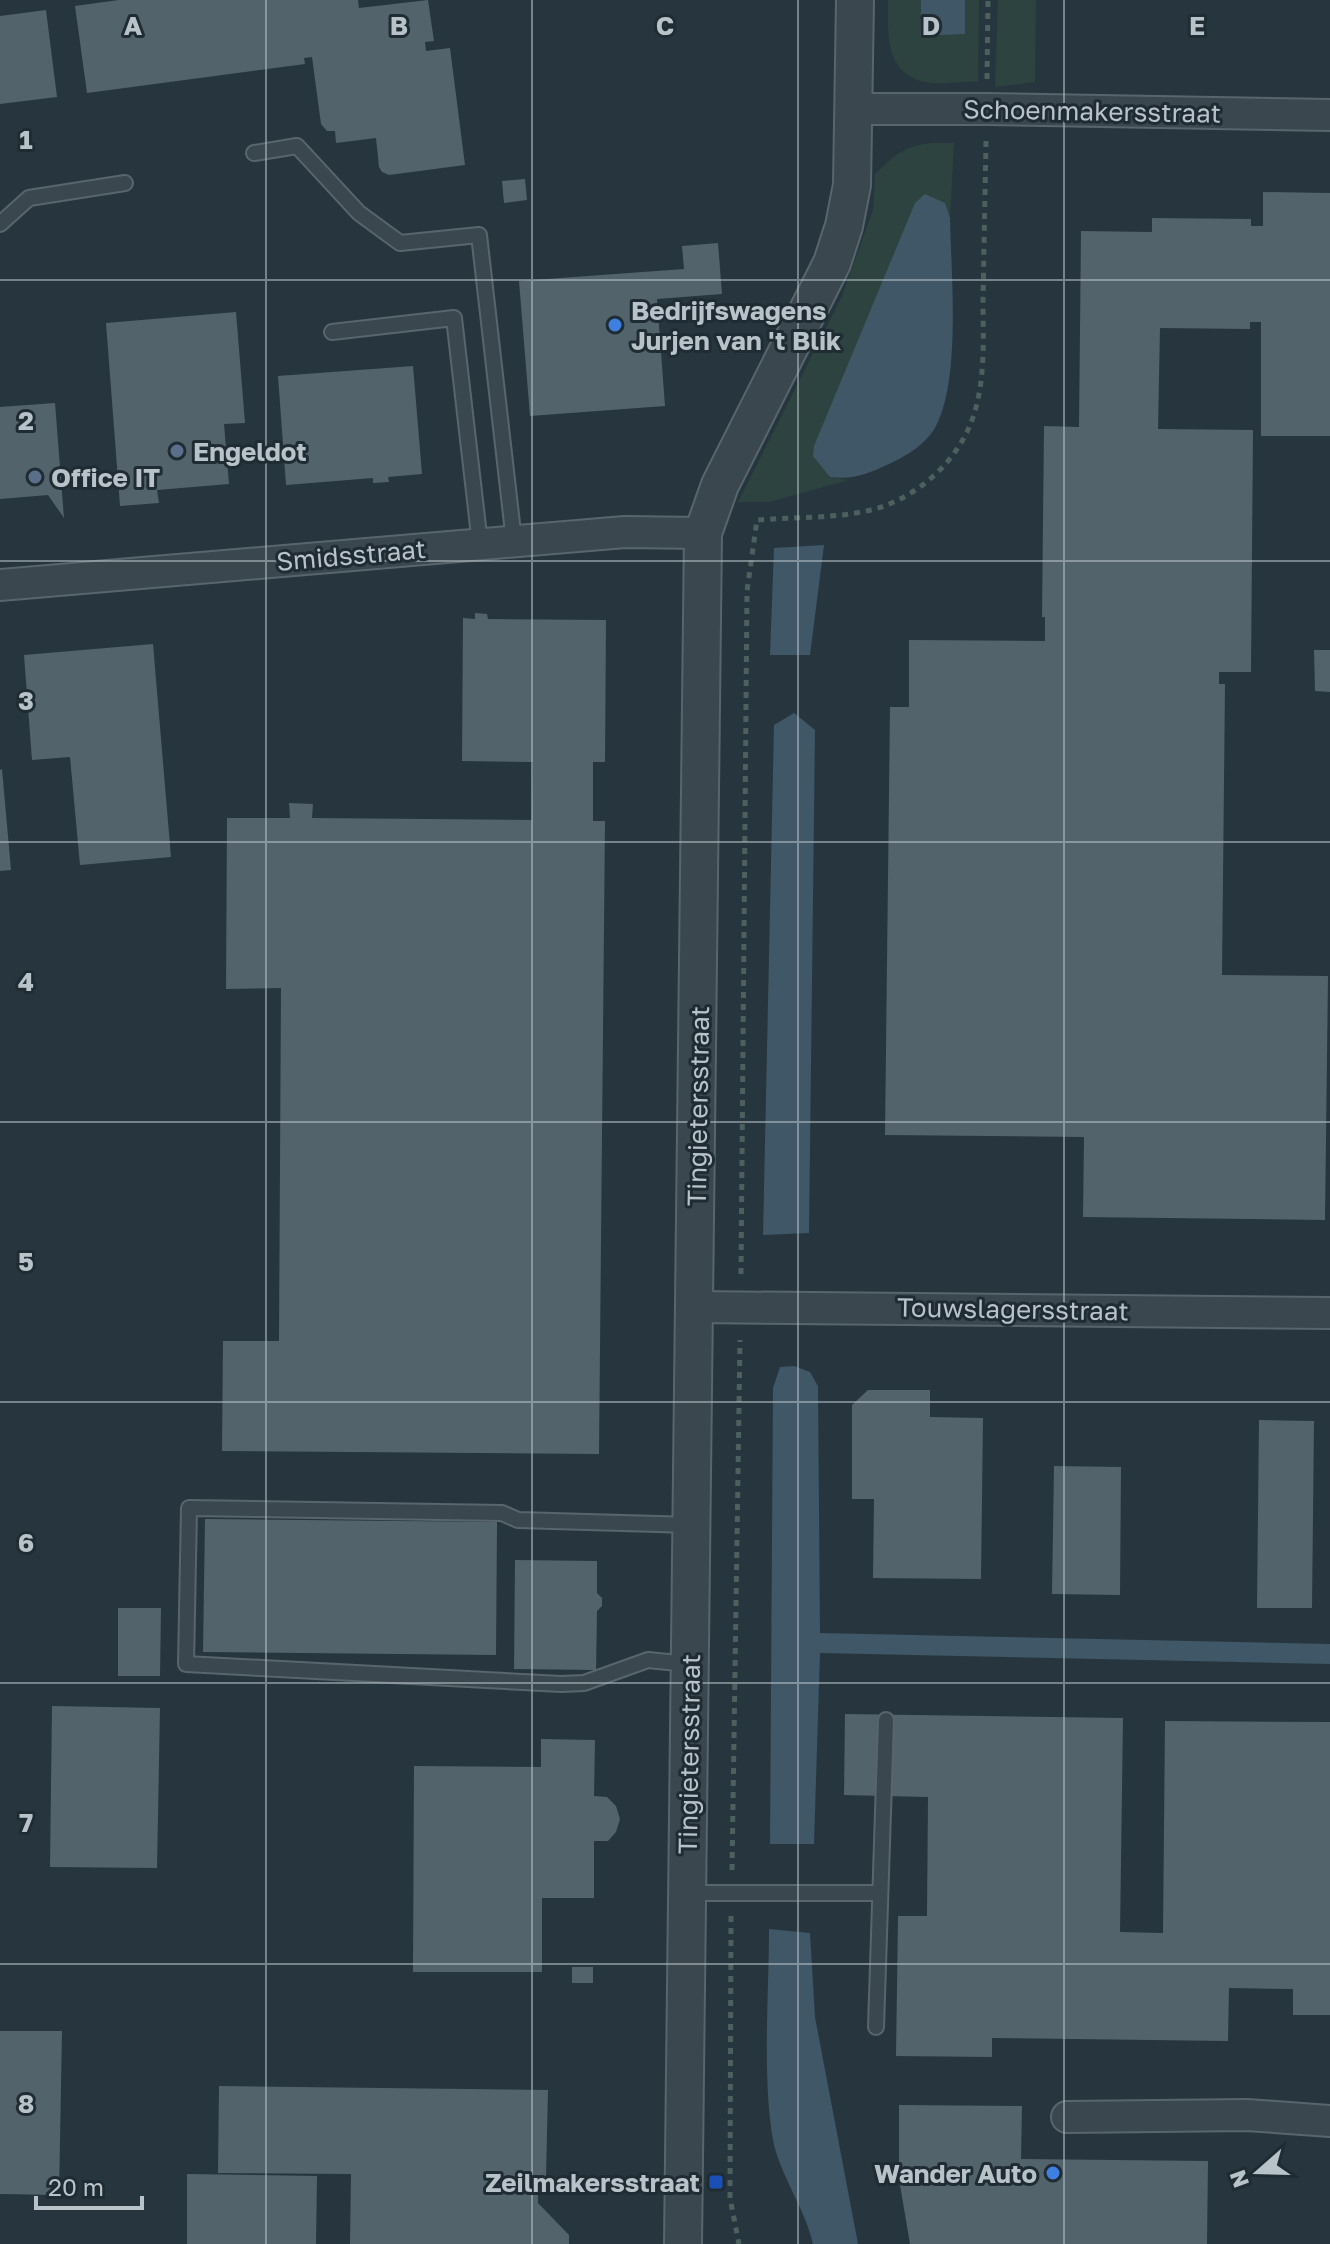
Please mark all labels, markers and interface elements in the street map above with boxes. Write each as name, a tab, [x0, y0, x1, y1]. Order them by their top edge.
text: A	[124, 10, 143, 41]
text: B	[390, 10, 408, 41]
text: C	[656, 10, 674, 41]
text: D	[922, 10, 940, 41]
text: E	[1189, 10, 1205, 41]
street label: Schoenmakersstraat	[963, 93, 1221, 129]
text: 1	[19, 124, 33, 155]
place label: Bedrijfswagens Jurjen van 't Blik	[631, 295, 841, 356]
marker: Bedrijfswagens Jurjen van 't Blik	[606, 316, 624, 334]
text: 2	[18, 405, 34, 436]
place label: Engeldot	[193, 436, 307, 467]
marker: Engeldot	[168, 442, 186, 460]
place label: Office IT	[51, 462, 160, 493]
marker: Office IT	[26, 468, 44, 486]
street label: Smidsstraat	[275, 533, 427, 577]
text: 3	[18, 685, 34, 716]
text: 4	[18, 966, 34, 997]
street label: Tingietersstraat	[681, 1006, 715, 1206]
text: 5	[18, 1246, 34, 1277]
street label: Touwslagersstraat	[897, 1291, 1129, 1327]
text: 6	[18, 1527, 34, 1558]
street label: Tingietersstraat	[672, 1654, 706, 1854]
text: 7	[19, 1807, 33, 1838]
text: 8	[18, 2088, 34, 2119]
north arrow	[1218, 2132, 1298, 2212]
place label: Wander Auto	[874, 2158, 1037, 2189]
scale bar	[36, 2160, 142, 2210]
marker: Wander Auto	[1044, 2164, 1062, 2182]
place label: Zeilmakersstraat	[485, 2167, 700, 2198]
text: N	[1223, 2167, 1254, 2191]
text: 20 m	[48, 2172, 104, 2201]
marker: Zeilmakersstraat	[707, 2173, 725, 2191]

